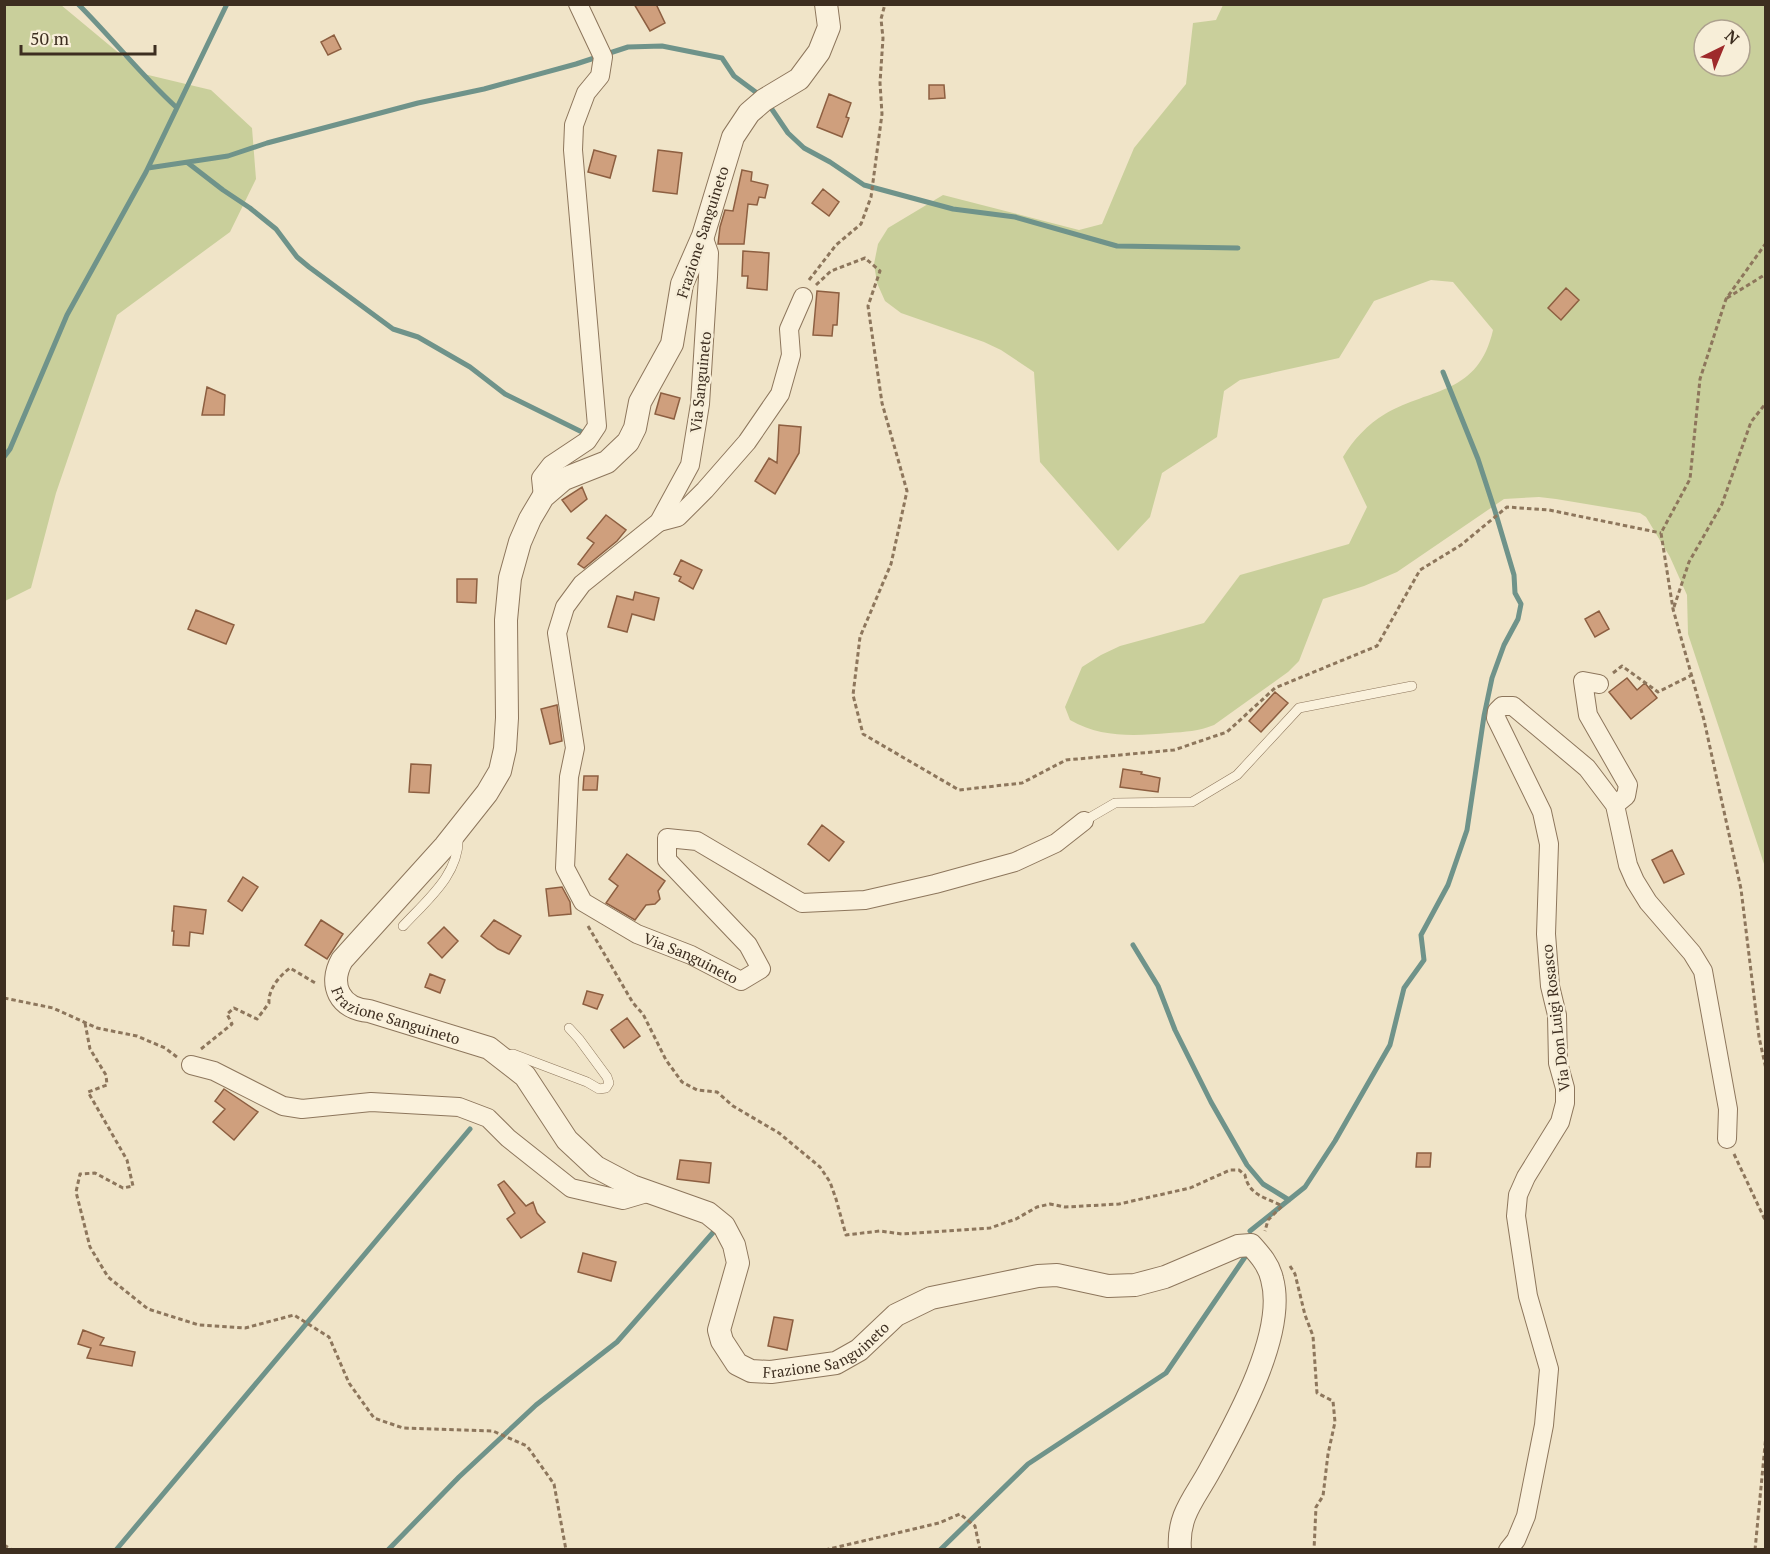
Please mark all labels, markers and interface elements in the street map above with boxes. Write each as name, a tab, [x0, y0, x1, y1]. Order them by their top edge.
scale bar	[21, 18, 154, 56]
north arrow	[1692, 18, 1752, 78]
text: N	[1720, 25, 1744, 49]
text: 50 m	[30, 26, 70, 50]
street label: Frazione Sanguineto	[671, 163, 733, 301]
street label: Via Sanguineto	[685, 330, 715, 434]
street label: Via Sanguineto	[641, 928, 742, 988]
street label: Via Don Luigi Rosasco	[1536, 943, 1574, 1093]
street label: Frazione Sanguineto	[327, 984, 463, 1049]
street label: Frazione Sanguineto	[762, 1317, 893, 1382]

